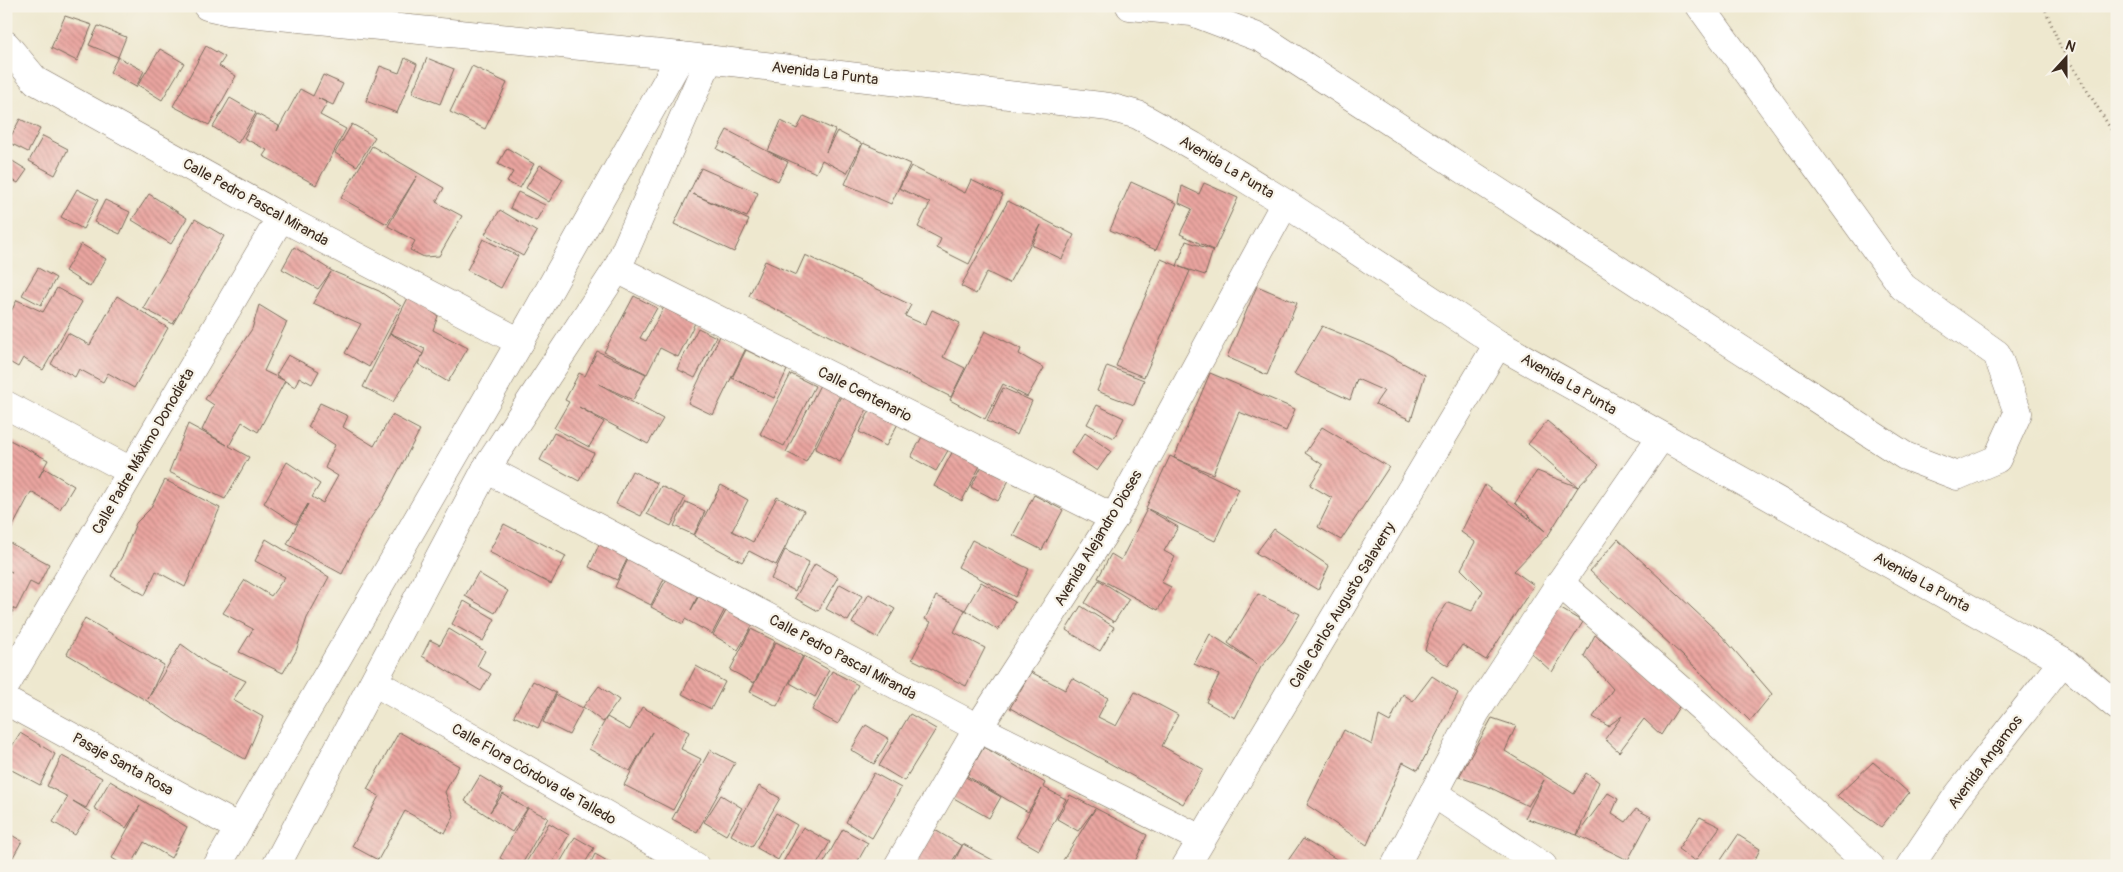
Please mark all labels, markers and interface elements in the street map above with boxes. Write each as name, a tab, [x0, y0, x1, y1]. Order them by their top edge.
north arrow	[2040, 32, 2090, 82]
text: N	[2063, 37, 2078, 56]
street label: Avenida La Punta	[771, 58, 879, 89]
street label: Avenida La Punta	[1176, 132, 1278, 203]
street label: Calle Pedro Pascal Miranda	[179, 154, 332, 251]
street label: Avenida La Punta	[1518, 349, 1620, 419]
street label: Calle Centenario	[814, 363, 915, 426]
street label: Calle Padre Máximo Donodieta	[88, 365, 199, 538]
street label: Avenida Alejandro Dioses	[1050, 467, 1147, 610]
street label: Calle Carlos Augusto Salaverry	[1285, 518, 1400, 692]
street label: Avenida La Punta	[1870, 548, 1973, 617]
street label: Calle Pedro Pascal Miranda	[766, 610, 920, 704]
street label: Avenida Angamos	[1944, 712, 2027, 813]
street label: Calle Flora Córdova de Talledo	[448, 719, 620, 829]
street label: Pasaje Santa Rosa	[69, 729, 177, 800]

